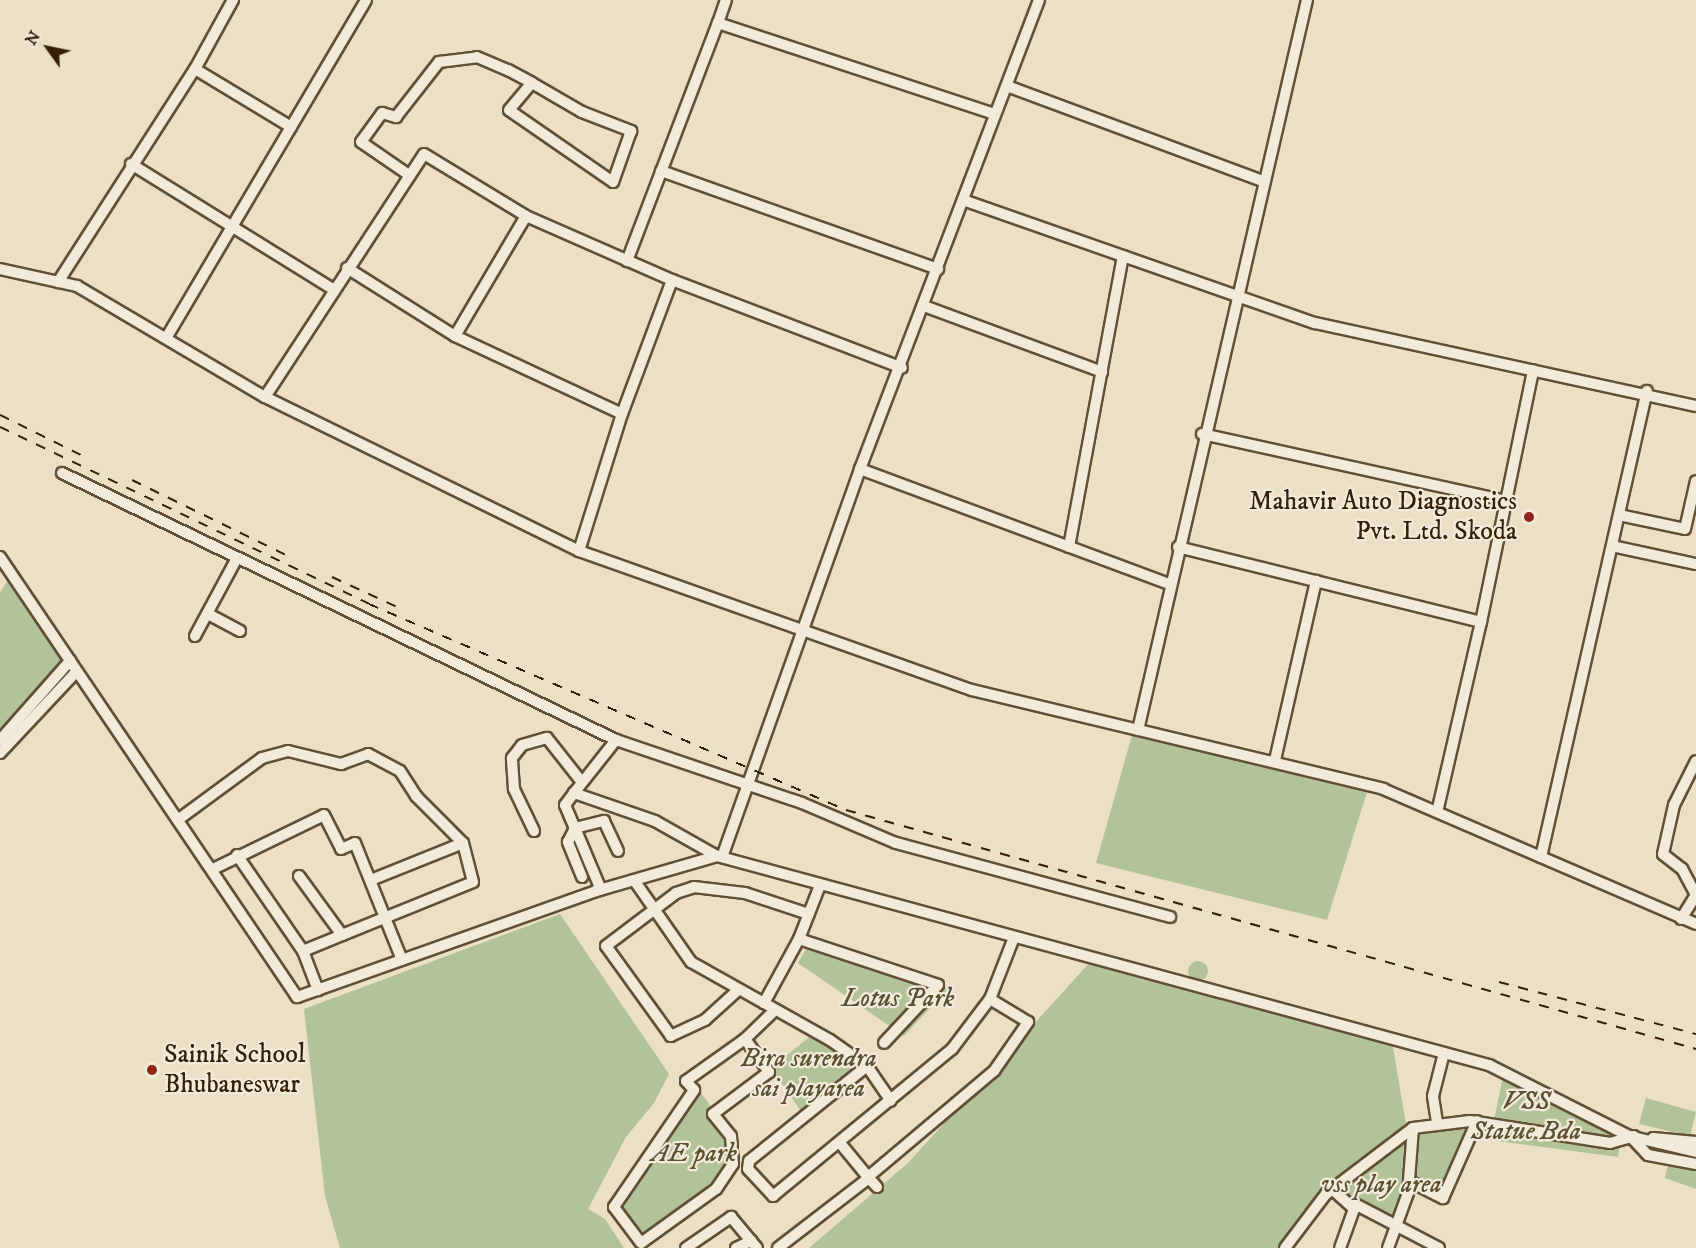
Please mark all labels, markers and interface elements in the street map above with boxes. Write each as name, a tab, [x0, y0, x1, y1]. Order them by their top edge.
north arrow	[18, 18, 78, 78]
text: N	[21, 27, 45, 49]
place label: Mahavir Auto Diagnostics Pvt. Ltd. Skoda	[1249, 486, 1517, 548]
marker: Mahavir Auto Diagnostics Pvt. Ltd. Skoda	[1522, 510, 1536, 524]
park label: Lotus Park	[842, 983, 954, 1015]
place label: Sainik School Bhubaneswar	[164, 1039, 306, 1100]
park label: Bira surendra sai playarea	[741, 1043, 877, 1104]
marker: Sainik School Bhubaneswar	[145, 1063, 159, 1077]
park label: VSS Statue Bda	[1471, 1086, 1581, 1148]
park label: AE park	[651, 1138, 737, 1170]
park label: vss play area	[1321, 1169, 1441, 1201]

